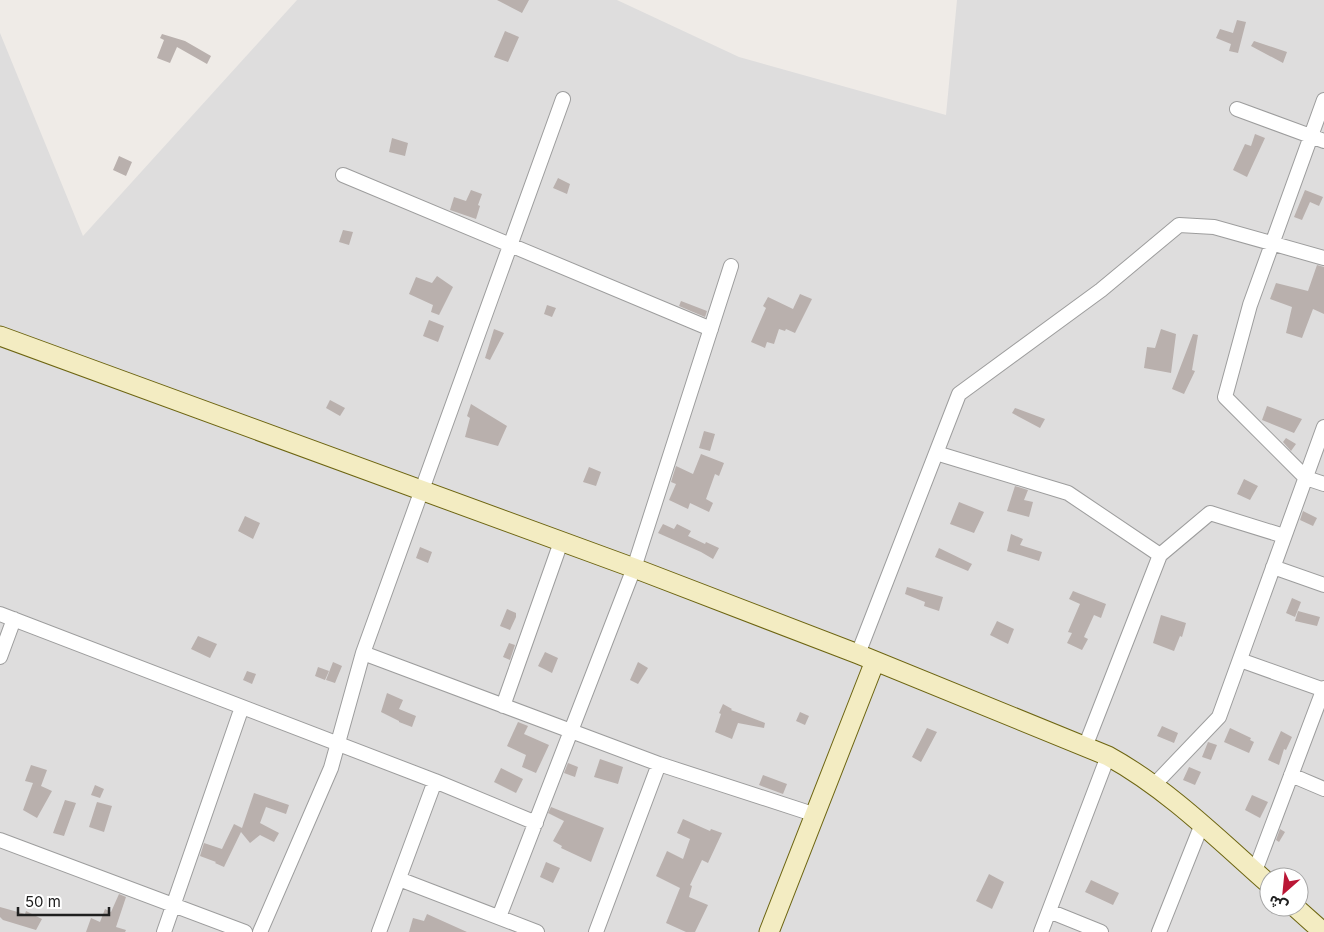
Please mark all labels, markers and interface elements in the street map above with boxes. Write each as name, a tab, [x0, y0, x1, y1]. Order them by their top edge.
north arrow	[1259, 867, 1309, 917]
scale bar	[18, 884, 109, 916]
text: 50 m	[25, 892, 61, 911]
text: ش	[1265, 892, 1290, 916]

